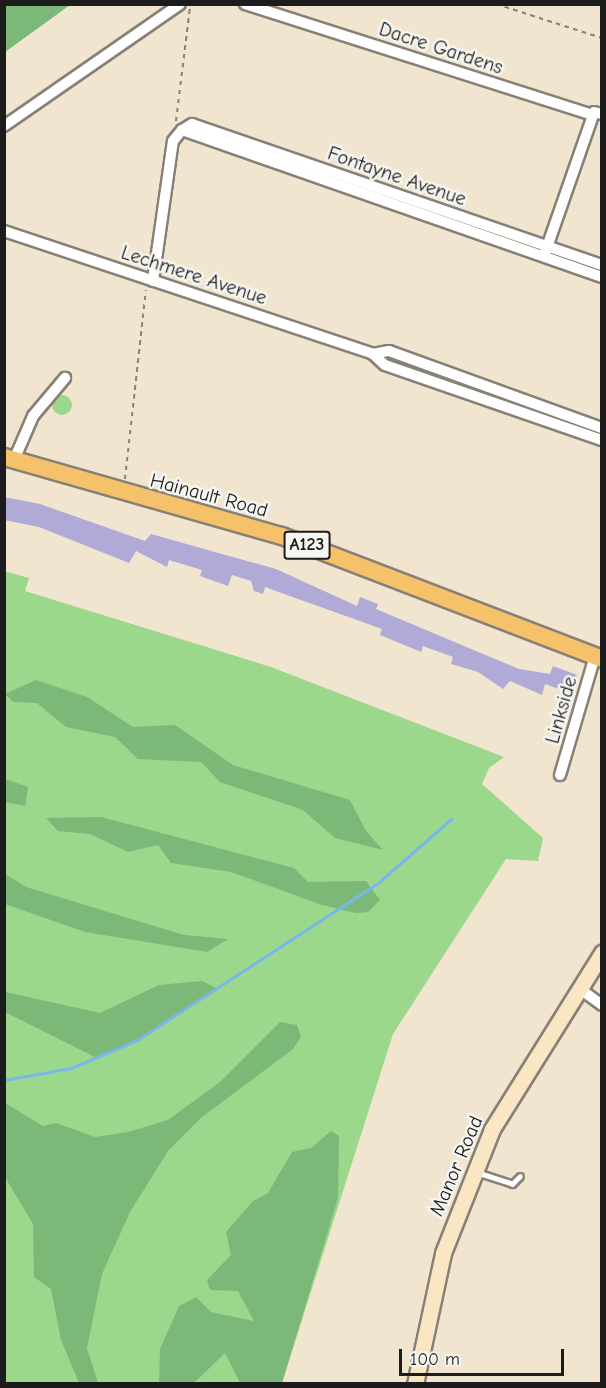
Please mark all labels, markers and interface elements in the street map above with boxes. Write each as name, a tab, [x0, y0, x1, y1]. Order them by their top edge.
street label: Dacre Gardens	[376, 17, 506, 79]
street label: Fontayne Avenue	[324, 141, 470, 211]
street label: Lechmere Avenue	[118, 240, 270, 310]
street label: Hainault Road	[148, 468, 270, 522]
road number: A123	[283, 530, 331, 560]
street label: Linkside	[540, 674, 582, 746]
street label: Manor Road	[424, 1112, 488, 1220]
scale bar	[402, 1337, 567, 1375]
text: 100 m	[410, 1349, 460, 1370]

